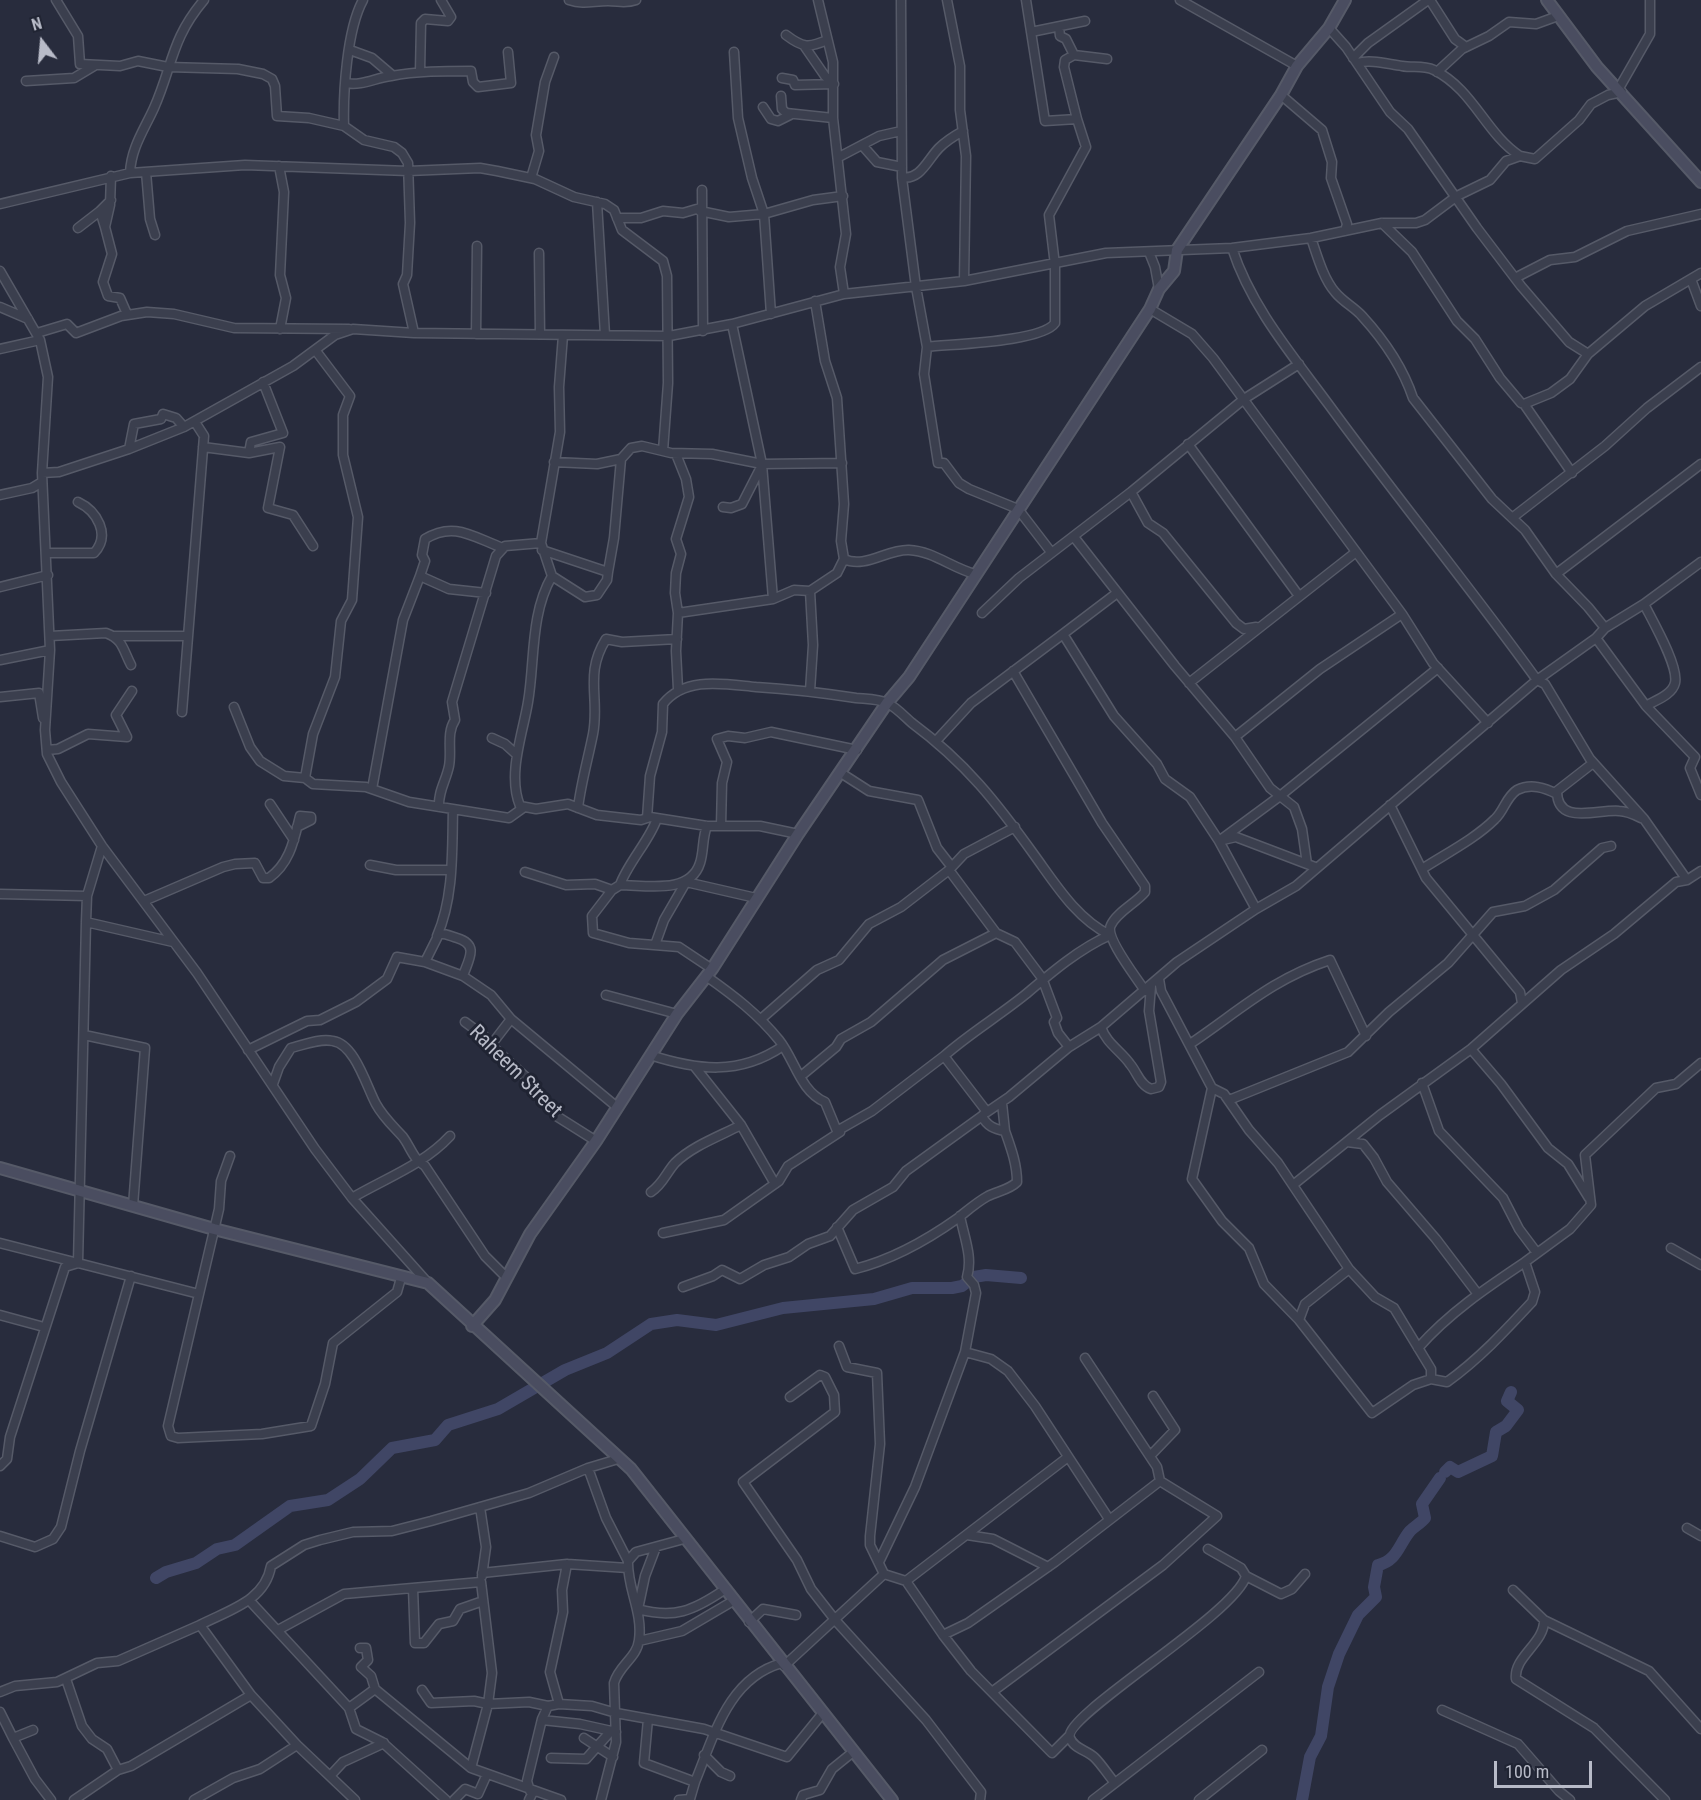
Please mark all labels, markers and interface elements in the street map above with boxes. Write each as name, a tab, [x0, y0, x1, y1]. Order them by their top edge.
north arrow	[12, 12, 72, 72]
text: N	[30, 14, 44, 35]
street label: Raheem Street	[463, 1020, 567, 1124]
scale bar	[1497, 1749, 1594, 1787]
text: 100 m	[1505, 1761, 1549, 1782]

